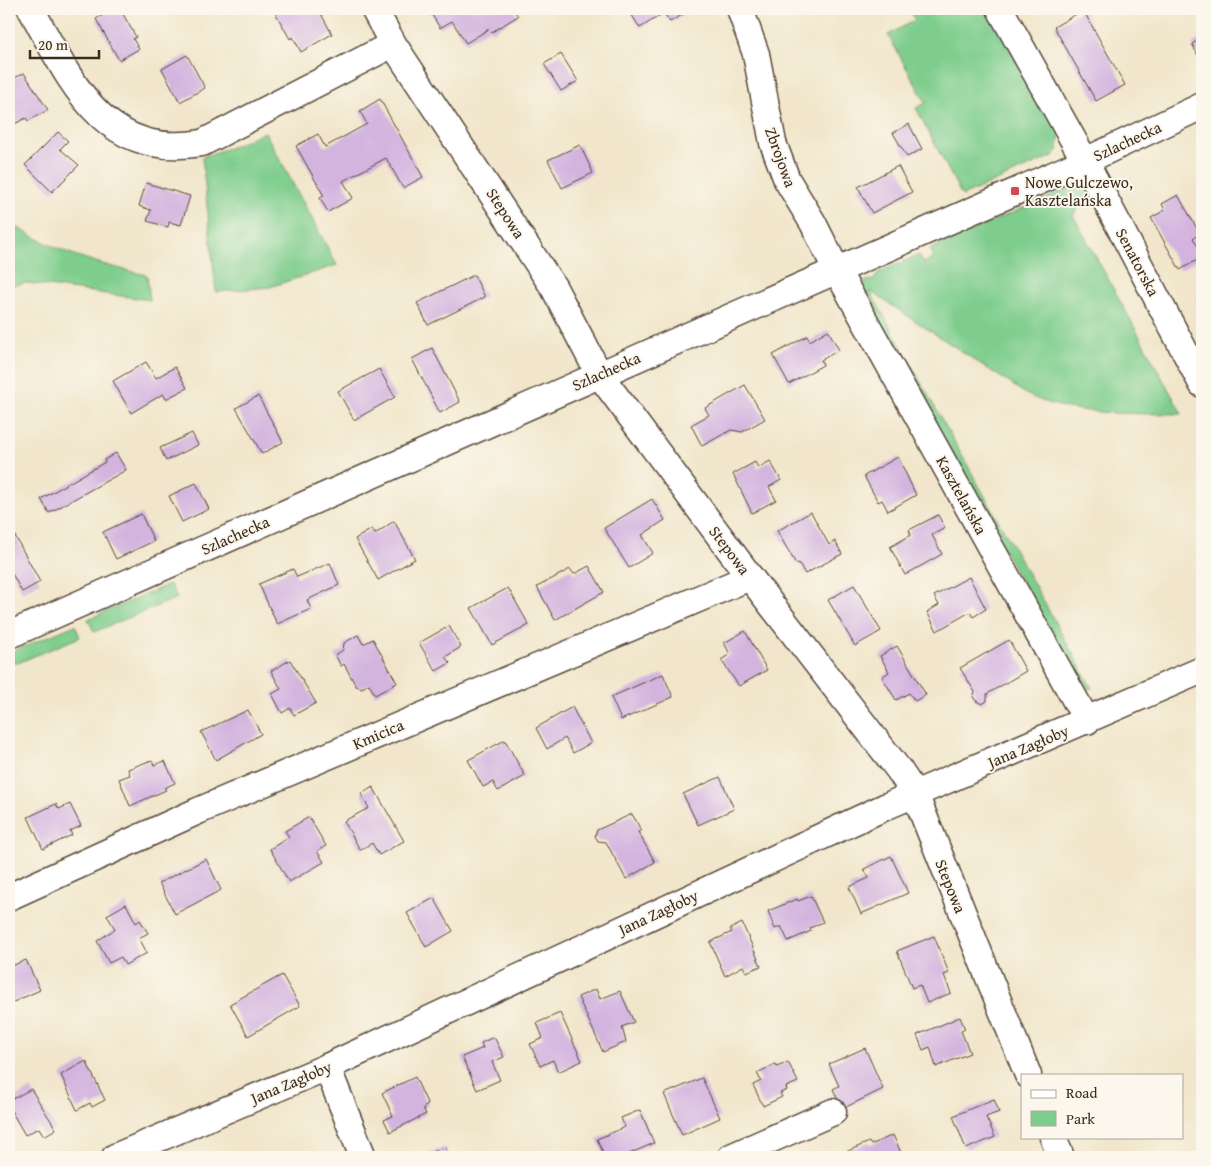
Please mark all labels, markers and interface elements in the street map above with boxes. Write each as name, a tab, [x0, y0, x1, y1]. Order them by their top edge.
scale bar	[30, 28, 99, 60]
text: 20 m	[38, 34, 69, 55]
street label: Szlachecka	[1089, 115, 1165, 167]
street label: Zbrojowa	[759, 124, 803, 191]
place label: Nowe Gulczewo, Kasztelańska	[1025, 170, 1133, 212]
street label: Stepowa	[481, 183, 532, 243]
marker: Nowe Gulczewo, Kasztelańska	[1009, 185, 1021, 197]
street label: Senatorska	[1110, 224, 1166, 301]
street label: Szlachecka	[568, 345, 645, 397]
street label: Kasztelańska	[931, 451, 994, 539]
street label: Szlachecka	[197, 509, 274, 561]
street label: Stepowa	[704, 520, 757, 580]
street label: Kmicica	[349, 712, 408, 755]
street label: Jana Zagłoby	[982, 718, 1072, 775]
street label: Stepowa	[929, 855, 973, 917]
street label: Jana Zagłoby	[612, 883, 702, 942]
street label: Jana Zagłoby	[245, 1054, 335, 1111]
legend	[1021, 1074, 1184, 1138]
text: Road	[1066, 1082, 1097, 1103]
text: Park	[1066, 1108, 1095, 1129]

